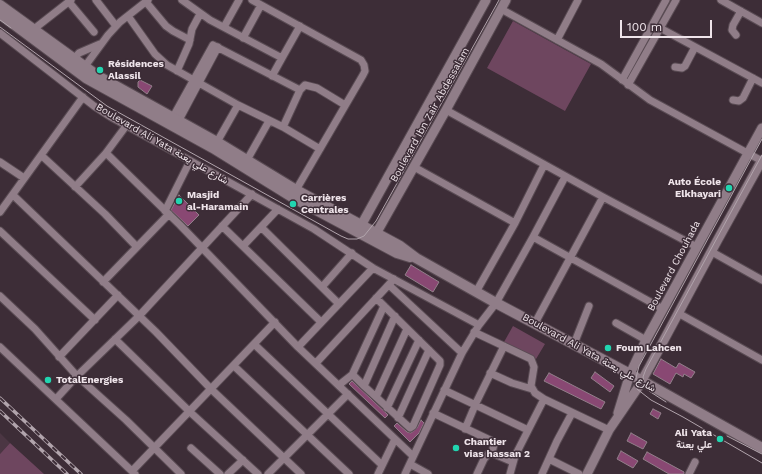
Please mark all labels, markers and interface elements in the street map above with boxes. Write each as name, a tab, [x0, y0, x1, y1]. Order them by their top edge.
scale bar	[622, 12, 714, 38]
text: 100 m	[627, 20, 662, 34]
street label: Boulevard Ibn Zair Abdessalam	[388, 46, 472, 184]
place label: Résidences Alassil	[108, 58, 164, 82]
marker: Résidences Alassil	[95, 65, 105, 75]
street label: Boulevard Ali Yata شارع علي يعتة	[94, 101, 230, 187]
place label: Auto École Elkhayari	[668, 176, 721, 200]
marker: Auto École Elkhayari	[724, 183, 734, 193]
place label: Masjid al-Haramain	[187, 189, 248, 212]
place label: Carrières Centrales	[301, 192, 349, 216]
marker: Masjid al-Haramain	[174, 196, 184, 206]
marker: Carrières Centrales	[288, 199, 298, 209]
street label: Boulevard Chouhada	[645, 219, 703, 313]
street label: Boulevard Ali Yata شارع علي يعتة	[520, 311, 658, 395]
place label: Foum Lahcen	[616, 342, 682, 354]
marker: Foum Lahcen	[603, 343, 613, 353]
place label: TotalEnergies	[56, 374, 123, 386]
marker: TotalEnergies	[43, 375, 53, 385]
place label: Ali Yata علي يعتة	[675, 427, 712, 450]
marker: Ali Yata علي يعتة	[715, 434, 725, 444]
place label: Chantier vias hassan 2	[464, 436, 530, 460]
marker: Chantier vias hassan 2	[451, 443, 461, 453]

